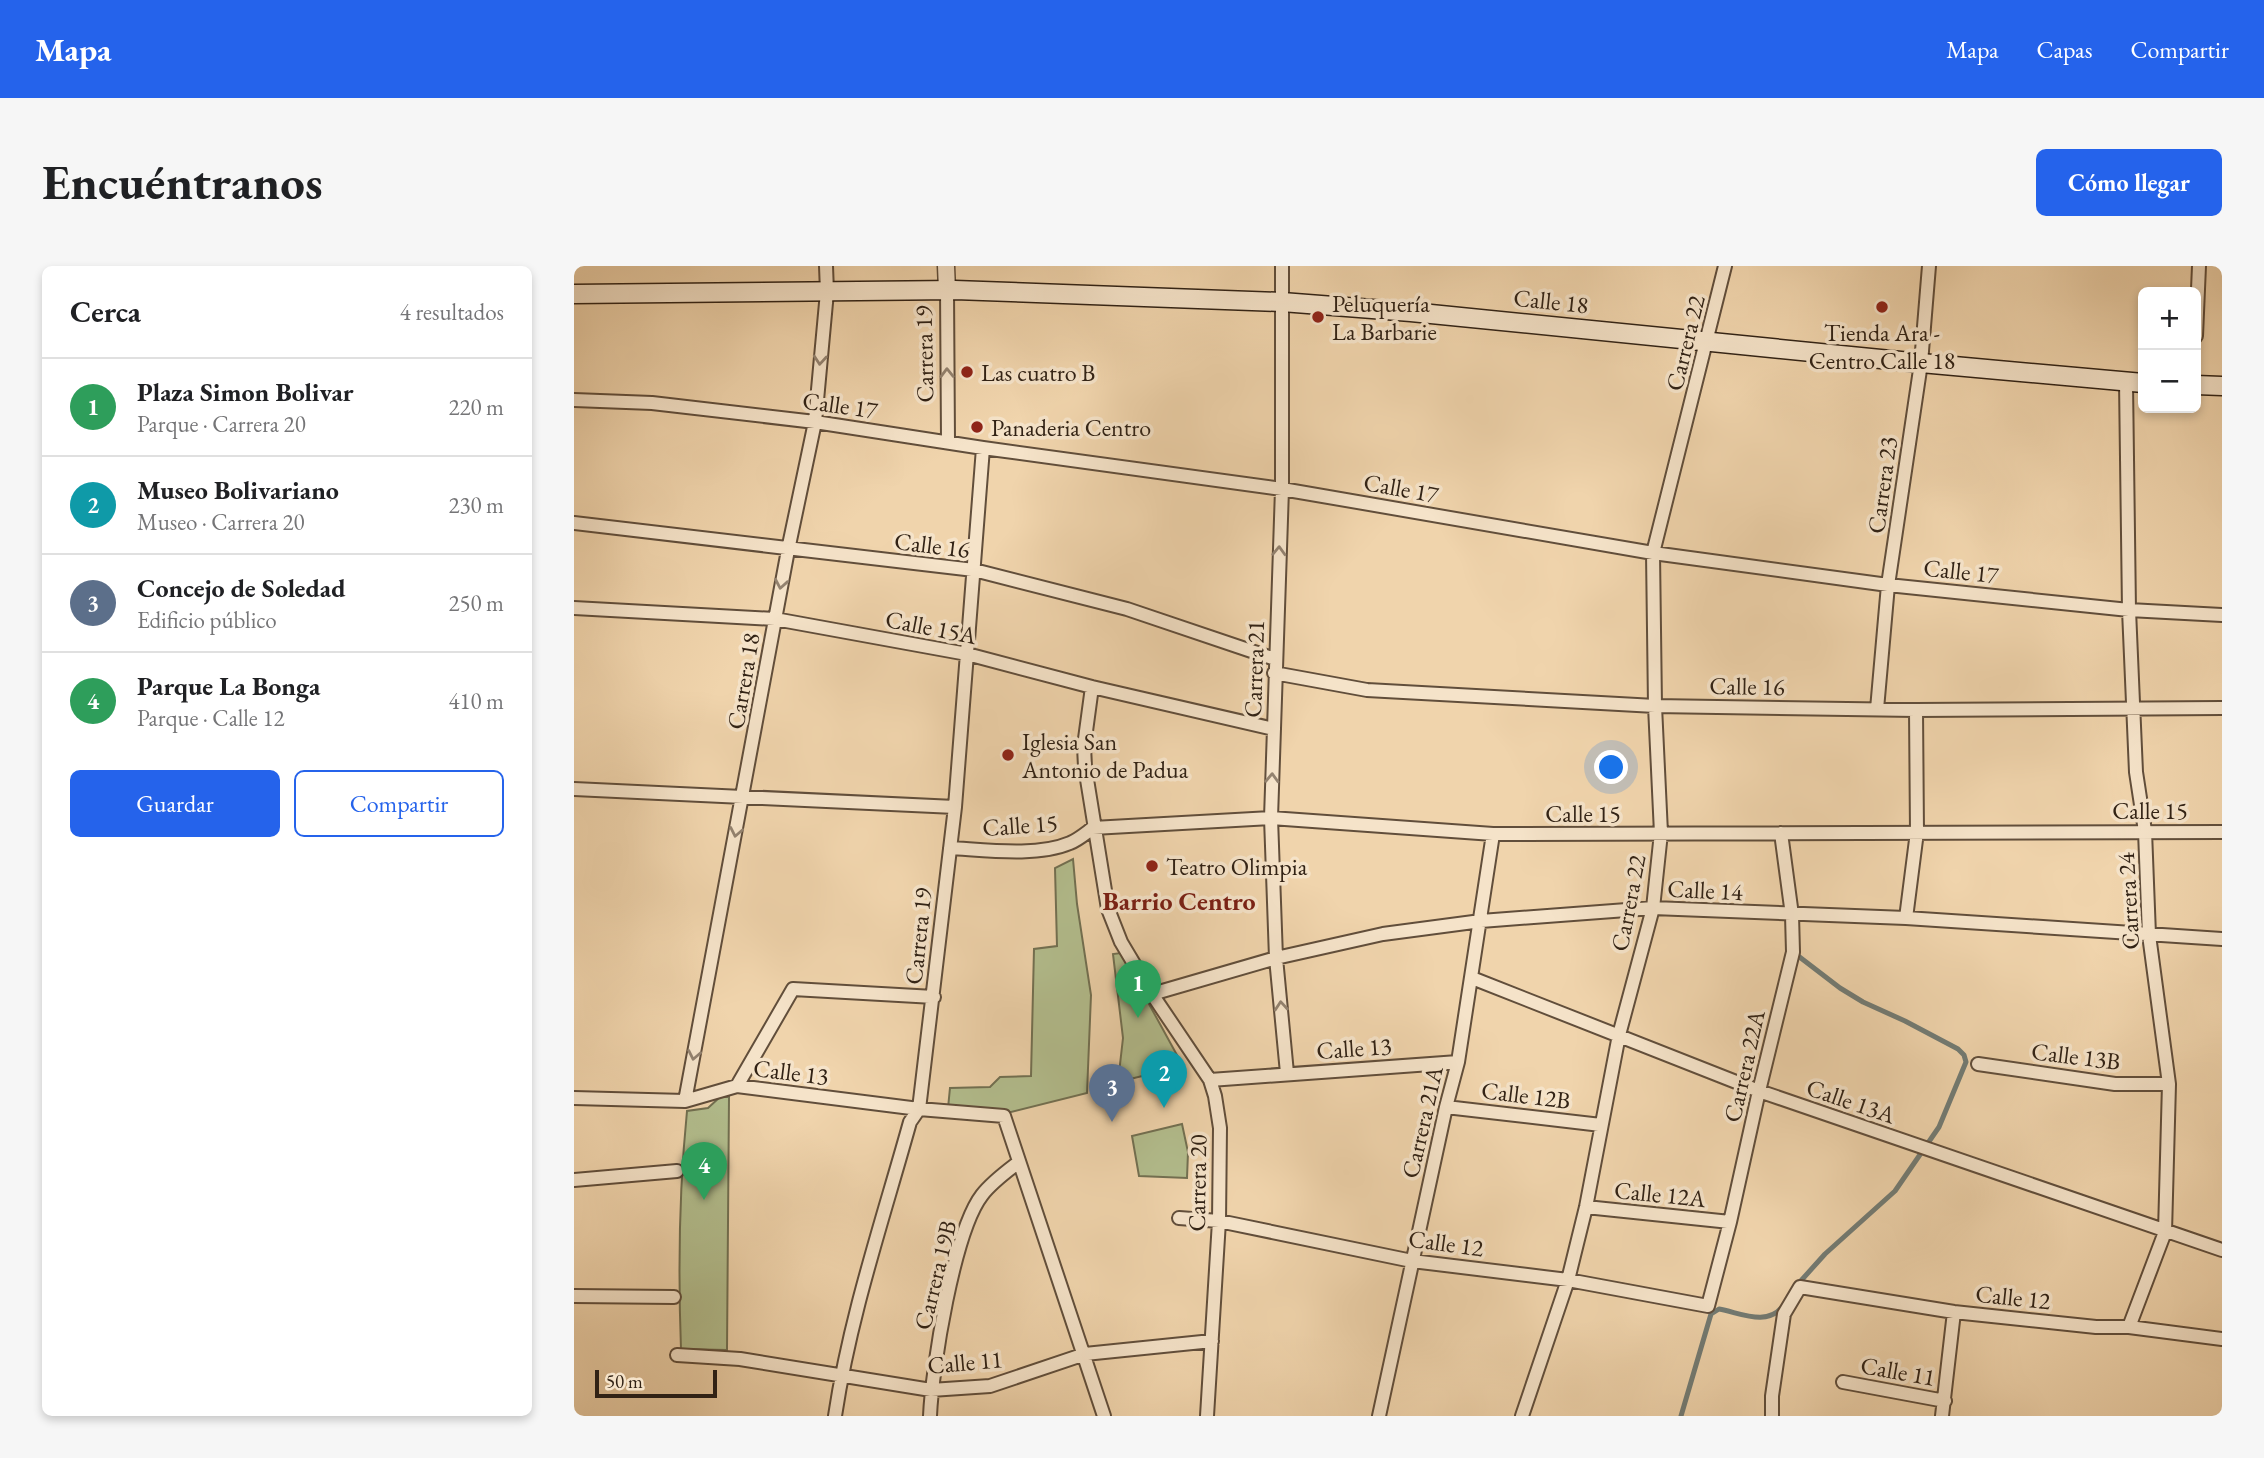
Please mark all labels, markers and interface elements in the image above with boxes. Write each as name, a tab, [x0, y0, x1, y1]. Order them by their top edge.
text: Mapa	[35, 28, 112, 71]
text: Mapa	[1946, 34, 1998, 65]
text: Capas	[2036, 34, 2092, 65]
text: Compartir	[2130, 34, 2229, 65]
button: Cómo llegar	[2036, 149, 2222, 216]
text: Encuéntranos	[42, 150, 323, 214]
street label: Calle 18	[1512, 282, 1590, 320]
map controls	[2138, 287, 2201, 413]
button: +	[2138, 287, 2201, 350]
place label: Peluquería La Barbarie	[1332, 288, 1437, 347]
text: Cerca	[70, 292, 141, 331]
street label: Carrera 22	[1658, 292, 1712, 394]
text: 4 resultados	[400, 297, 504, 327]
marker: Tienda Ara - Centro Calle 18	[1874, 299, 1890, 315]
street label: Carrera 19	[908, 305, 940, 403]
marker: Peluquería La Barbarie	[1310, 309, 1326, 325]
place label: Tienda Ara - Centro Calle 18	[1809, 317, 1955, 376]
button: −	[2138, 350, 2201, 413]
one-way arrow	[813, 355, 828, 366]
place label: Las cuatro B	[981, 357, 1095, 388]
marker: Las cuatro B	[959, 364, 975, 380]
one-way arrow	[939, 367, 955, 378]
text: Plaza Simon Bolivar	[137, 375, 354, 409]
street label: Calle 17	[801, 384, 880, 426]
text: 1	[87, 392, 99, 422]
text: 220 m	[448, 392, 504, 422]
text: Parque · Carrera 20	[137, 409, 306, 439]
place label: Panaderia Centro	[991, 412, 1151, 443]
marker: Panaderia Centro	[969, 419, 985, 435]
street label: Carrera 23	[1860, 435, 1904, 535]
street label: Calle 17	[1361, 466, 1441, 510]
text: Museo Bolivariano	[137, 473, 339, 507]
text: 2	[87, 490, 99, 520]
text: 230 m	[448, 490, 504, 520]
text: Museo · Carrera 20	[137, 507, 305, 537]
street label: Calle 16	[893, 525, 971, 565]
one-way arrow	[1272, 545, 1287, 556]
street label: Calle 17	[1922, 552, 2001, 590]
text: Concejo de Soledad	[137, 571, 346, 605]
one-way arrow	[775, 578, 790, 590]
text: 3	[87, 588, 99, 618]
text: 250 m	[448, 588, 504, 618]
street label: Calle 15A	[883, 603, 979, 651]
text: Edificio público	[137, 605, 277, 635]
street label: Carrera 21	[1237, 620, 1271, 718]
street label: Carrera 18	[719, 630, 767, 732]
text: Parque La Bonga	[137, 669, 320, 703]
street label: Calle 16	[1709, 670, 1785, 702]
text: 4	[87, 686, 99, 716]
text: 410 m	[448, 686, 504, 716]
text: Parque · Calle 12	[137, 703, 285, 733]
place label: Iglesia San Antonio de Padua	[1021, 726, 1189, 785]
marker: Iglesia San Antonio de Padua	[1000, 747, 1016, 763]
your location	[1594, 750, 1628, 784]
button: Guardar	[70, 770, 280, 837]
button: Compartir	[294, 770, 504, 837]
one-way arrow	[1264, 773, 1280, 783]
street label: Calle 15	[2112, 795, 2188, 826]
street label: Calle 15	[1545, 798, 1621, 829]
street label: Calle 15	[981, 807, 1059, 843]
one-way arrow	[730, 826, 745, 838]
place label: Teatro Olimpia	[1166, 851, 1308, 882]
street label: Carrera 24	[2110, 851, 2146, 950]
street label: Carrera 22	[1603, 852, 1653, 954]
marker: Teatro Olimpia	[1144, 858, 1160, 874]
street label: Calle 14	[1667, 873, 1744, 907]
district label: Barrio Centro	[1103, 884, 1255, 918]
street label: Carrera 19	[897, 885, 939, 986]
pin: 1	[1115, 960, 1161, 1018]
one-way arrow	[1274, 1000, 1289, 1011]
street label: Carrera 22A	[1716, 1007, 1772, 1125]
street label: Calle 13	[1315, 1030, 1393, 1066]
street label: Calle 13B	[2030, 1035, 2122, 1077]
one-way arrow	[687, 1049, 702, 1061]
pin: 2	[1141, 1050, 1187, 1108]
street label: Calle 13	[752, 1052, 830, 1092]
street label: Carrera 21A	[1394, 1063, 1450, 1181]
pin: 3	[1089, 1064, 1135, 1122]
street label: Calle 13A	[1802, 1071, 1900, 1131]
street label: Calle 12B	[1480, 1074, 1572, 1116]
street label: Carrera 20	[1181, 1134, 1213, 1232]
pin: 4	[681, 1142, 727, 1200]
street label: Calle 12A	[1613, 1174, 1708, 1214]
street label: Carrera 19B	[906, 1217, 964, 1333]
street label: Calle 12	[1407, 1222, 1486, 1264]
street label: Calle 12	[1974, 1278, 2053, 1316]
street label: Calle 11	[926, 1343, 1004, 1381]
street label: Calle 11	[1858, 1349, 1938, 1393]
scale bar	[595, 1367, 718, 1399]
text: 50 m	[606, 1369, 643, 1394]

